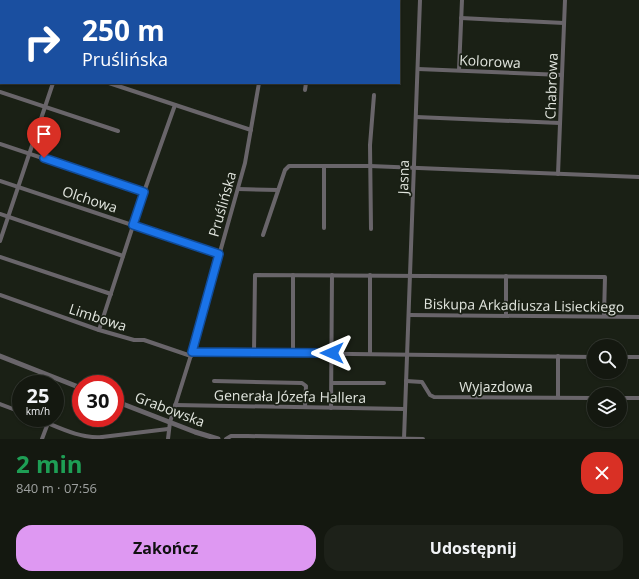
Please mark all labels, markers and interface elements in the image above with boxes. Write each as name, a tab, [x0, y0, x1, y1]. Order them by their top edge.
text: 250 m	[82, 11, 165, 49]
icon: right	[16, 16, 68, 68]
text: Pruślińska	[82, 47, 168, 71]
street label: Kolorowa	[459, 50, 521, 72]
street label: Chabrowa	[540, 52, 562, 120]
pin	[27, 117, 61, 158]
icon: arrive	[33, 123, 55, 145]
street label: Jasna	[393, 159, 413, 197]
street label: Pruślińska	[204, 169, 240, 239]
street label: Olchowa	[60, 181, 120, 217]
street label: Biskupa Arkadiusza Lisieckiego	[424, 294, 624, 316]
street label: Limbowa	[67, 299, 129, 335]
position arrow	[311, 332, 353, 374]
map controls	[587, 339, 627, 427]
button: search	[587, 339, 627, 379]
speed limit sign: 30	[72, 375, 124, 427]
street label: Wyjazdowa	[459, 377, 533, 396]
text: 25	[27, 382, 49, 409]
street label: Generała Józefa Hallera	[214, 385, 366, 407]
street label: Grabowska	[132, 387, 208, 431]
button: layers	[587, 387, 627, 427]
text: km/h	[26, 404, 50, 418]
text: 2 min	[16, 447, 83, 480]
button: close	[581, 452, 623, 494]
text: 840 m · 07:56	[16, 479, 97, 497]
button: Zakończ	[16, 525, 316, 571]
button: Udostępnij	[324, 525, 623, 571]

